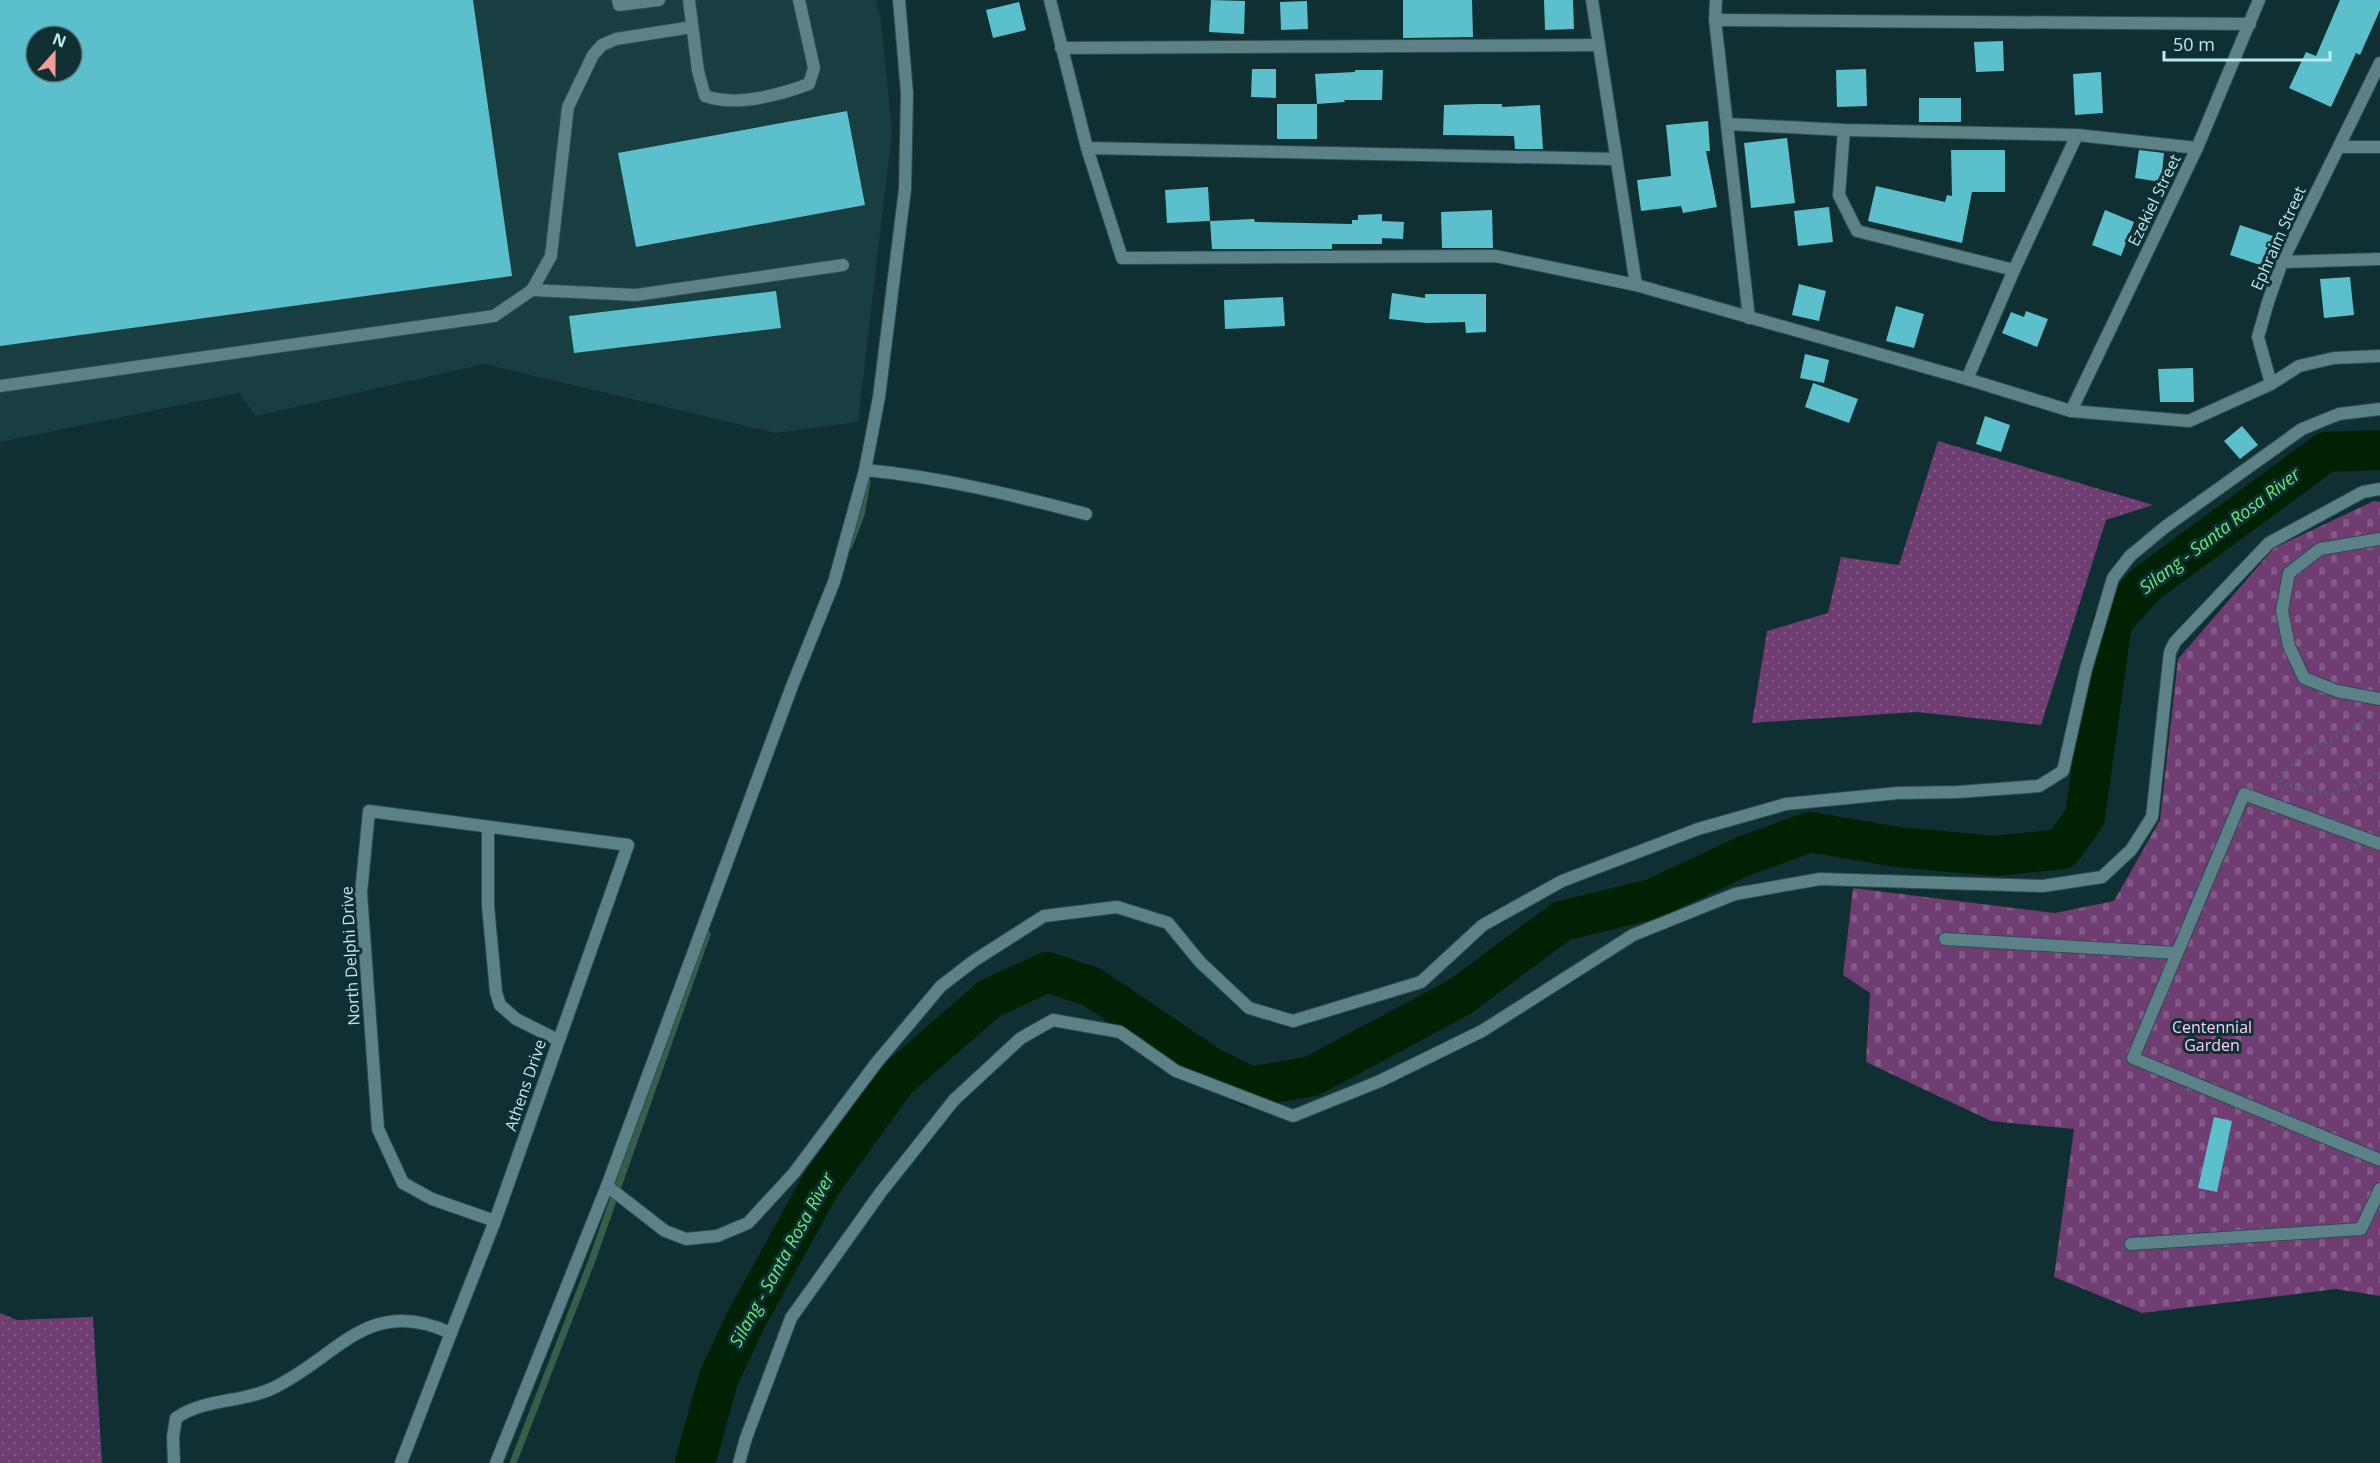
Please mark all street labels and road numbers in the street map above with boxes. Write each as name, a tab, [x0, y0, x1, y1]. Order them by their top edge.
street label: Ezekiel Street	[2122, 150, 2186, 250]
street label: Ephraim Street	[2245, 182, 2311, 293]
street label: North Delphi Drive	[335, 886, 365, 1026]
street label: Athens Drive	[499, 1036, 551, 1134]

